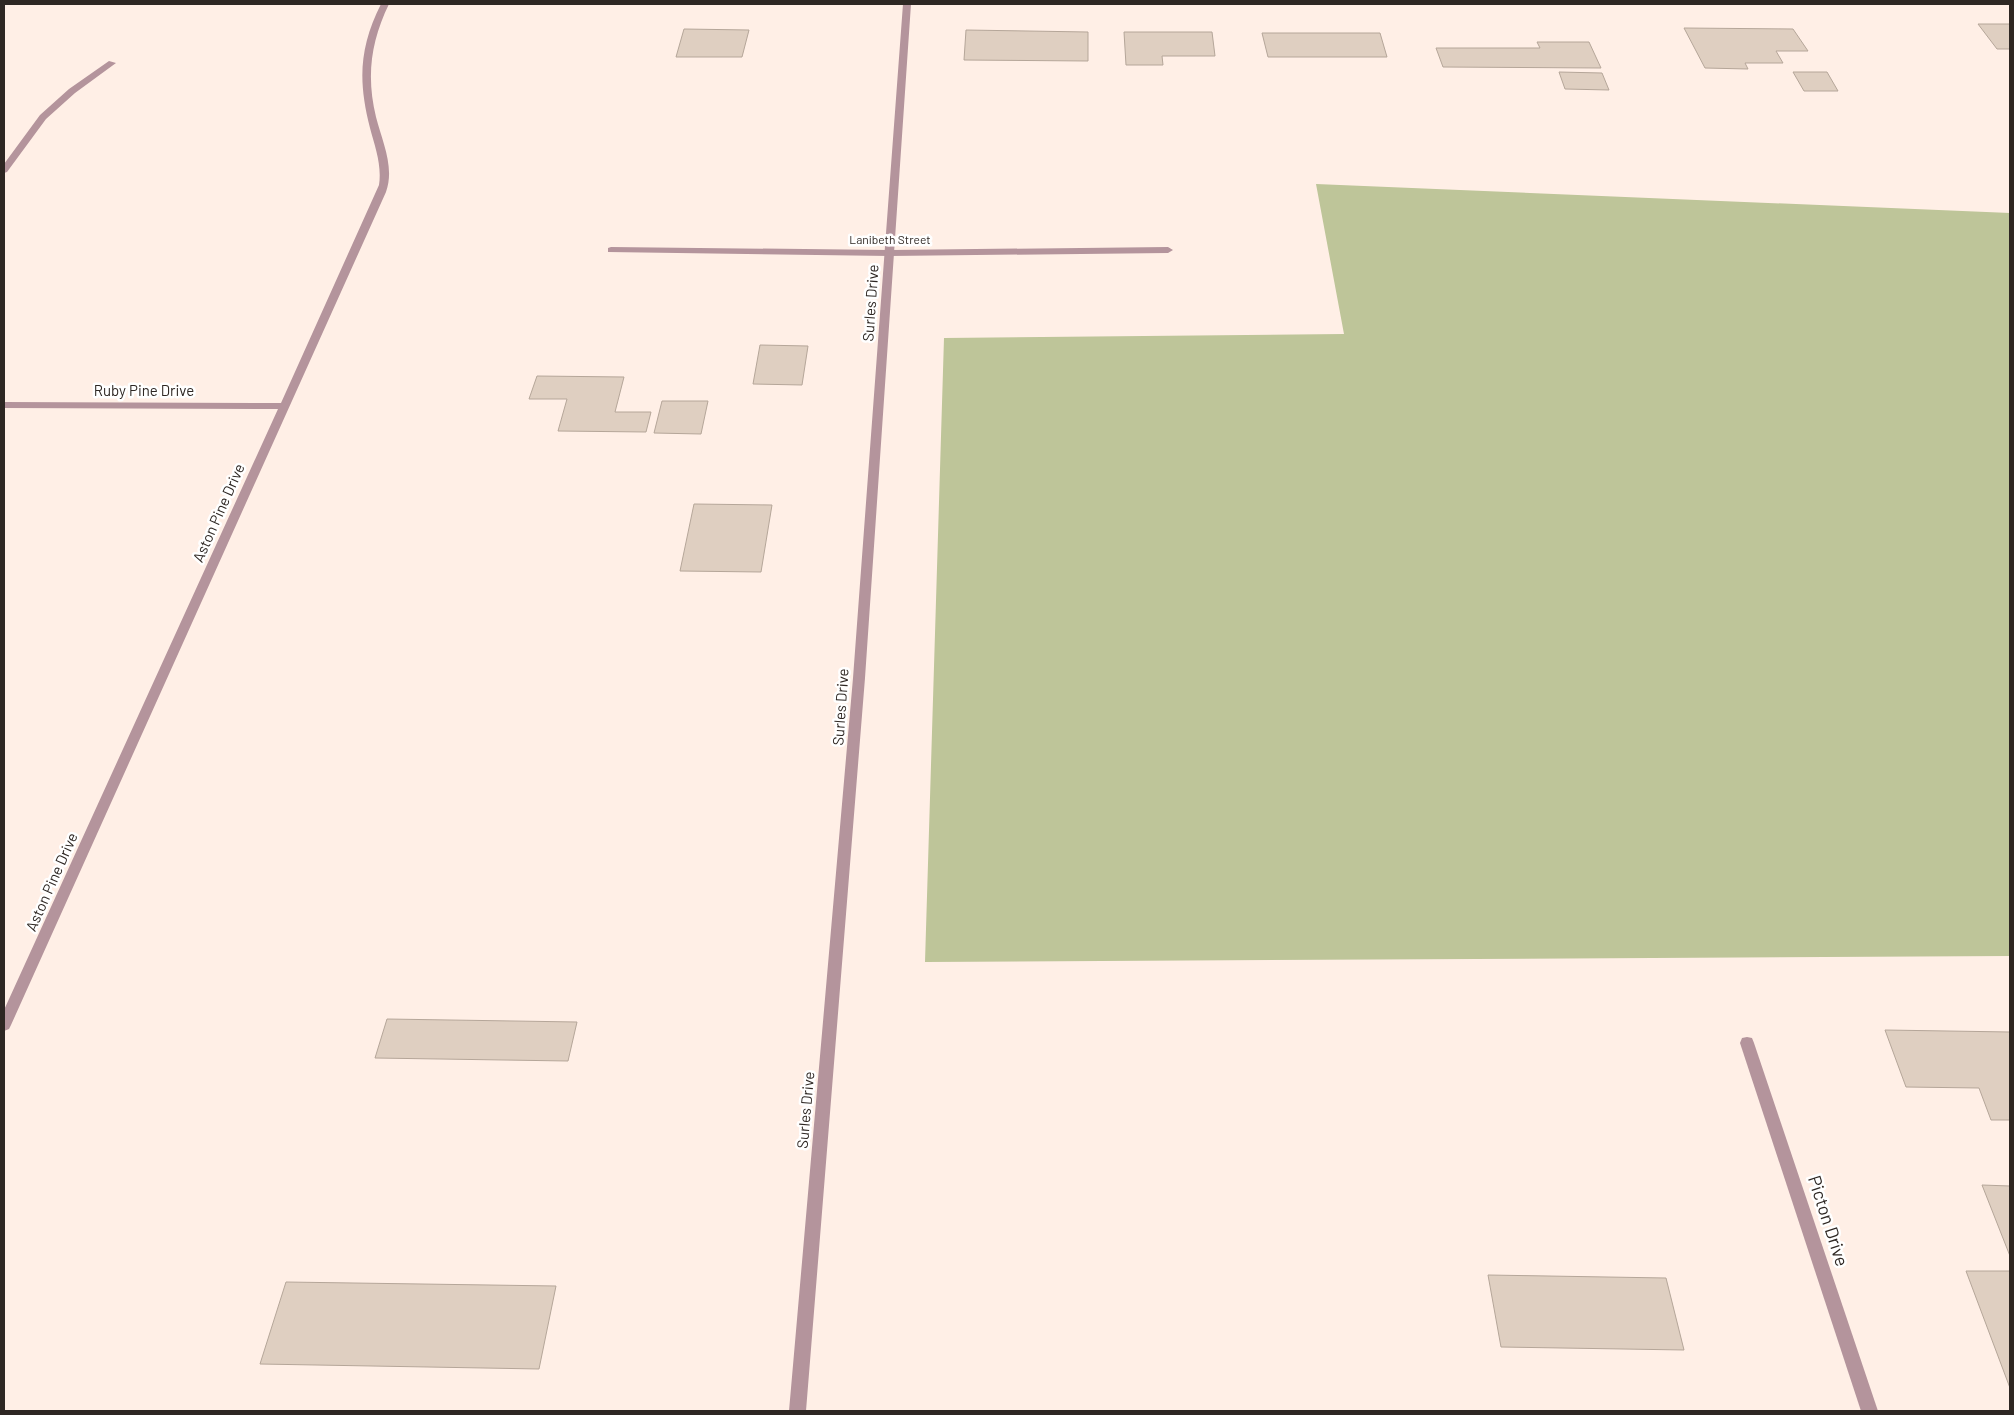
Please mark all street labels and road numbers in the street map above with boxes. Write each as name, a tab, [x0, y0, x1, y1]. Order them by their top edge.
street label: Lanibeth Street	[849, 232, 931, 246]
street label: Surles Drive	[858, 264, 882, 342]
street label: Ruby Pine Drive	[94, 381, 194, 399]
street label: Aston Pine Drive	[188, 461, 248, 565]
street label: Surles Drive	[828, 668, 852, 746]
street label: Aston Pine Drive	[21, 830, 81, 934]
street label: Surles Drive	[793, 1071, 817, 1149]
street label: Picton Drive	[1804, 1173, 1854, 1269]

